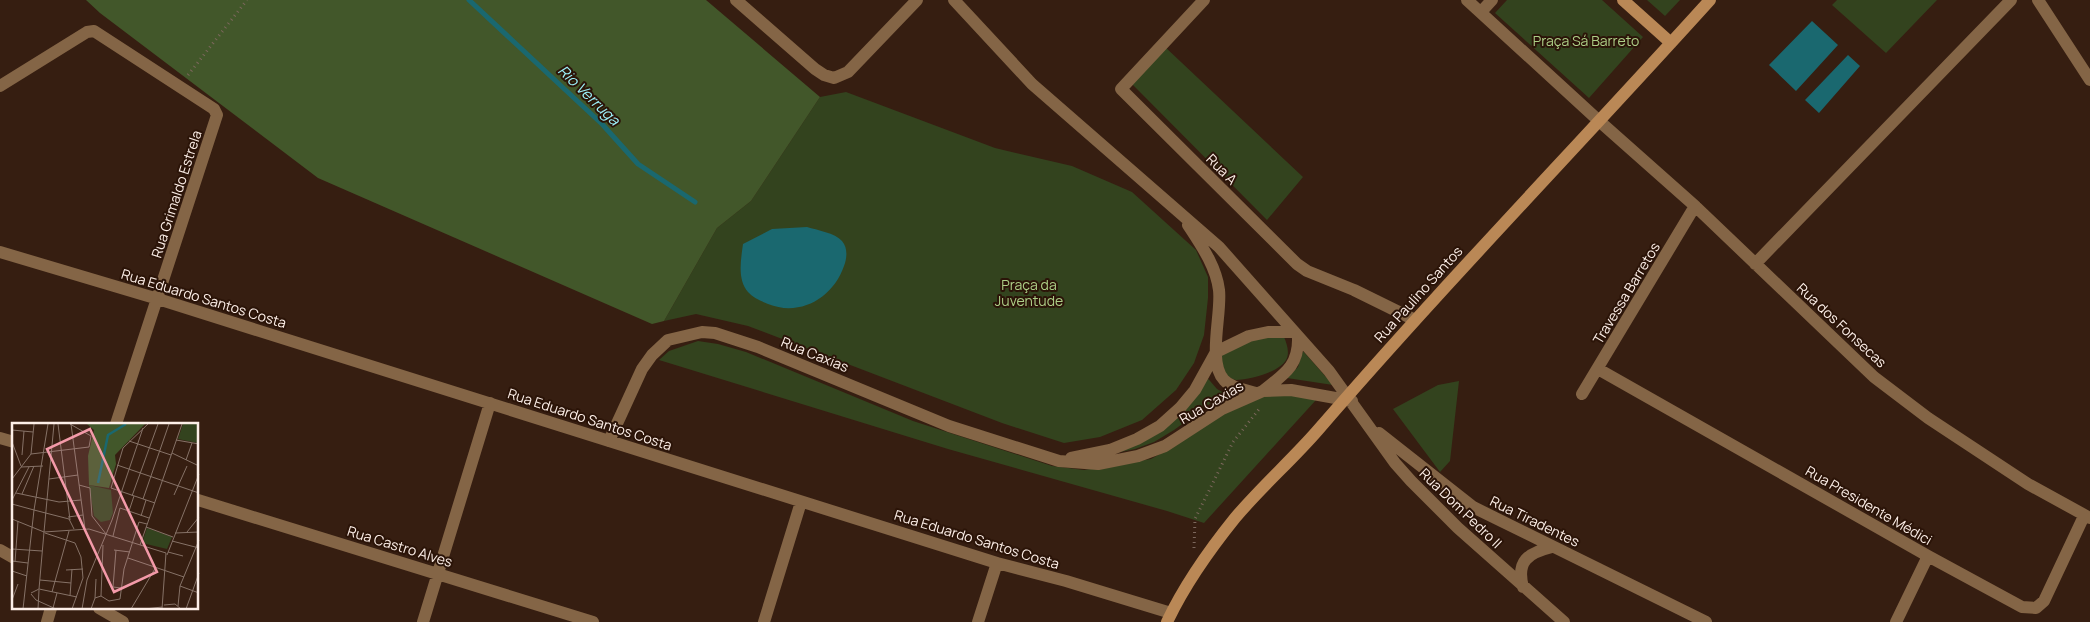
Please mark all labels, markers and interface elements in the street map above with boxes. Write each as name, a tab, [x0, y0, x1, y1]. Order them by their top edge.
park label: Praça Sá Barreto	[1533, 31, 1639, 50]
water label: Rio Verruga	[553, 60, 625, 130]
street label: Rua Grimaldo Estrela	[146, 128, 206, 260]
street label: Rua A	[1202, 149, 1242, 189]
street label: Travessa Barretos	[1588, 239, 1664, 347]
street label: Rua Paulino Santos	[1370, 242, 1466, 346]
street label: Rua Eduardo Santos Costa	[119, 264, 289, 332]
park label: Praça da Juventude	[995, 275, 1063, 310]
street label: Rua dos Fonsecas	[1793, 278, 1891, 372]
street label: Rua Caxias	[778, 332, 852, 376]
street label: Rua Caxias	[1175, 376, 1247, 428]
street label: Rua Eduardo Santos Costa	[505, 383, 675, 455]
inset map	[12, 423, 199, 610]
street label: Rua Presidente Médici	[1802, 461, 1936, 549]
street label: Rua Dom Pedro II	[1416, 464, 1506, 552]
street label: Rua Tiradentes	[1487, 491, 1583, 551]
street label: Rua Eduardo Santos Costa	[892, 505, 1062, 573]
street label: Rua Castro Alves	[345, 521, 455, 571]

